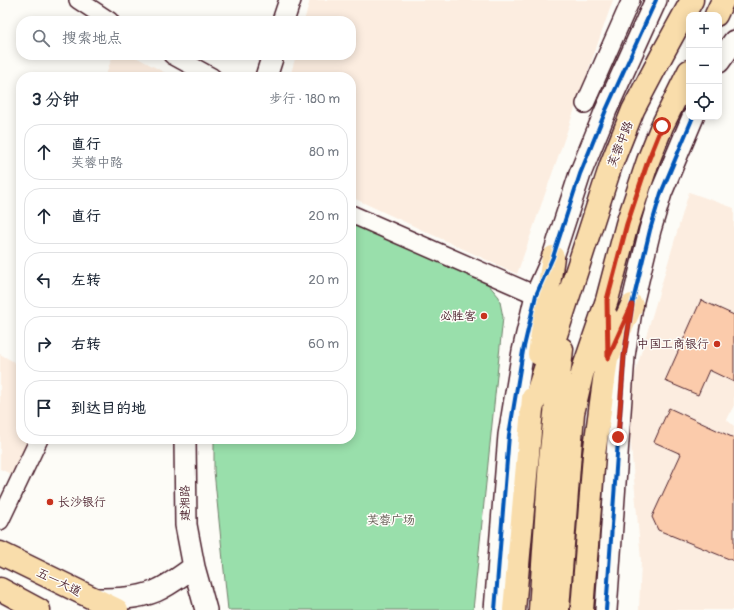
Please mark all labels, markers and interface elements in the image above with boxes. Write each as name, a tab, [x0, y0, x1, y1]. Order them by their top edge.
map controls	[686, 12, 722, 120]
button: +	[686, 12, 722, 48]
search box	[16, 16, 356, 60]
icon: search	[30, 27, 52, 49]
text: 搜索地点	[62, 29, 122, 48]
button: −	[686, 48, 722, 84]
button: locate	[686, 84, 722, 120]
text: 3 分钟	[32, 89, 79, 110]
text: 步行 · 180 m	[269, 91, 340, 107]
route start	[653, 117, 671, 135]
street label: 芙蓉中路	[605, 119, 636, 169]
text: 直行	[71, 135, 101, 154]
icon: ahead	[33, 141, 55, 163]
text: 80 m	[309, 144, 339, 160]
text: 芙蓉中路	[71, 155, 123, 171]
icon: ahead	[33, 205, 55, 227]
text: 直行	[71, 207, 101, 226]
text: 20 m	[308, 208, 339, 224]
icon: left	[33, 269, 55, 291]
text: 左转	[71, 271, 101, 290]
text: 20 m	[308, 272, 339, 288]
place label: 必胜客	[440, 309, 476, 324]
marker: 必胜客	[479, 311, 489, 321]
icon: right	[33, 333, 55, 355]
text: 右转	[71, 335, 101, 354]
text: 60 m	[308, 336, 339, 352]
place label: 中国工商银行	[637, 337, 709, 352]
marker: 中国工商银行	[712, 339, 722, 349]
icon: arrive	[33, 397, 55, 419]
text: 到达目的地	[71, 399, 146, 418]
route end	[609, 428, 627, 446]
street label: 建湘路	[178, 485, 193, 521]
place label: 长沙银行	[58, 495, 106, 510]
marker: 长沙银行	[45, 497, 55, 507]
park label: 芙蓉广场	[367, 513, 415, 528]
street label: 五一大道	[34, 565, 84, 600]

